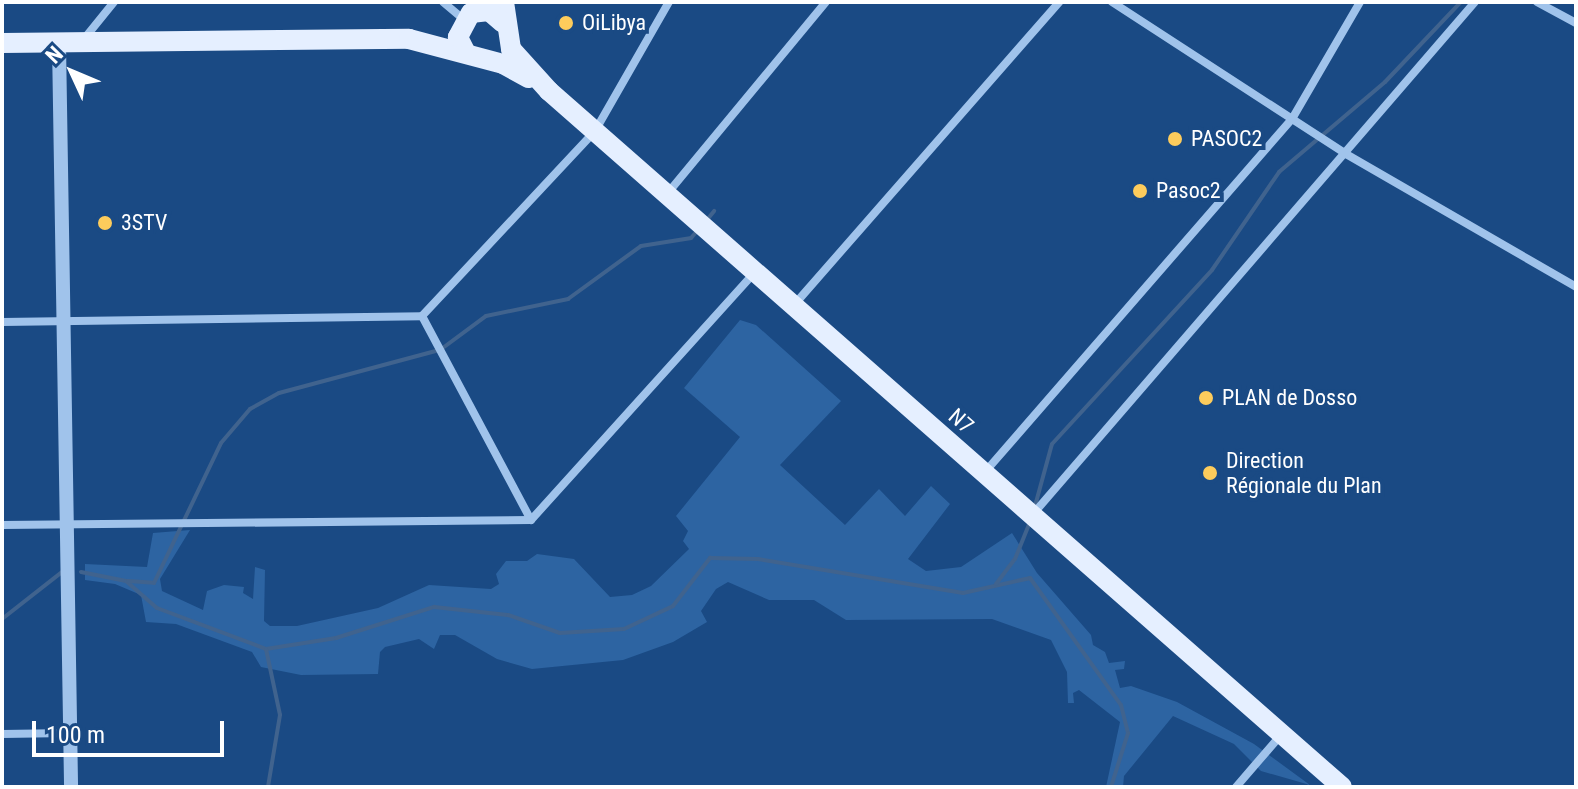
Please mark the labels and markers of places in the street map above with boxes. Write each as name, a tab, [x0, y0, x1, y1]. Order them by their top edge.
place label: OiLibya	[582, 10, 646, 36]
marker: OiLibya	[557, 14, 575, 32]
place label: PASOC2	[1191, 126, 1262, 152]
marker: PASOC2	[1166, 130, 1184, 148]
place label: Pasoc2	[1156, 178, 1221, 204]
marker: Pasoc2	[1131, 182, 1149, 200]
place label: 3STV	[121, 210, 167, 236]
marker: 3STV	[96, 214, 114, 232]
place label: PLAN de Dosso	[1222, 385, 1357, 411]
marker: PLAN de Dosso	[1197, 389, 1215, 407]
place label: Direction Régionale du Plan	[1226, 447, 1382, 498]
marker: Direction Régionale du Plan	[1201, 464, 1219, 482]

